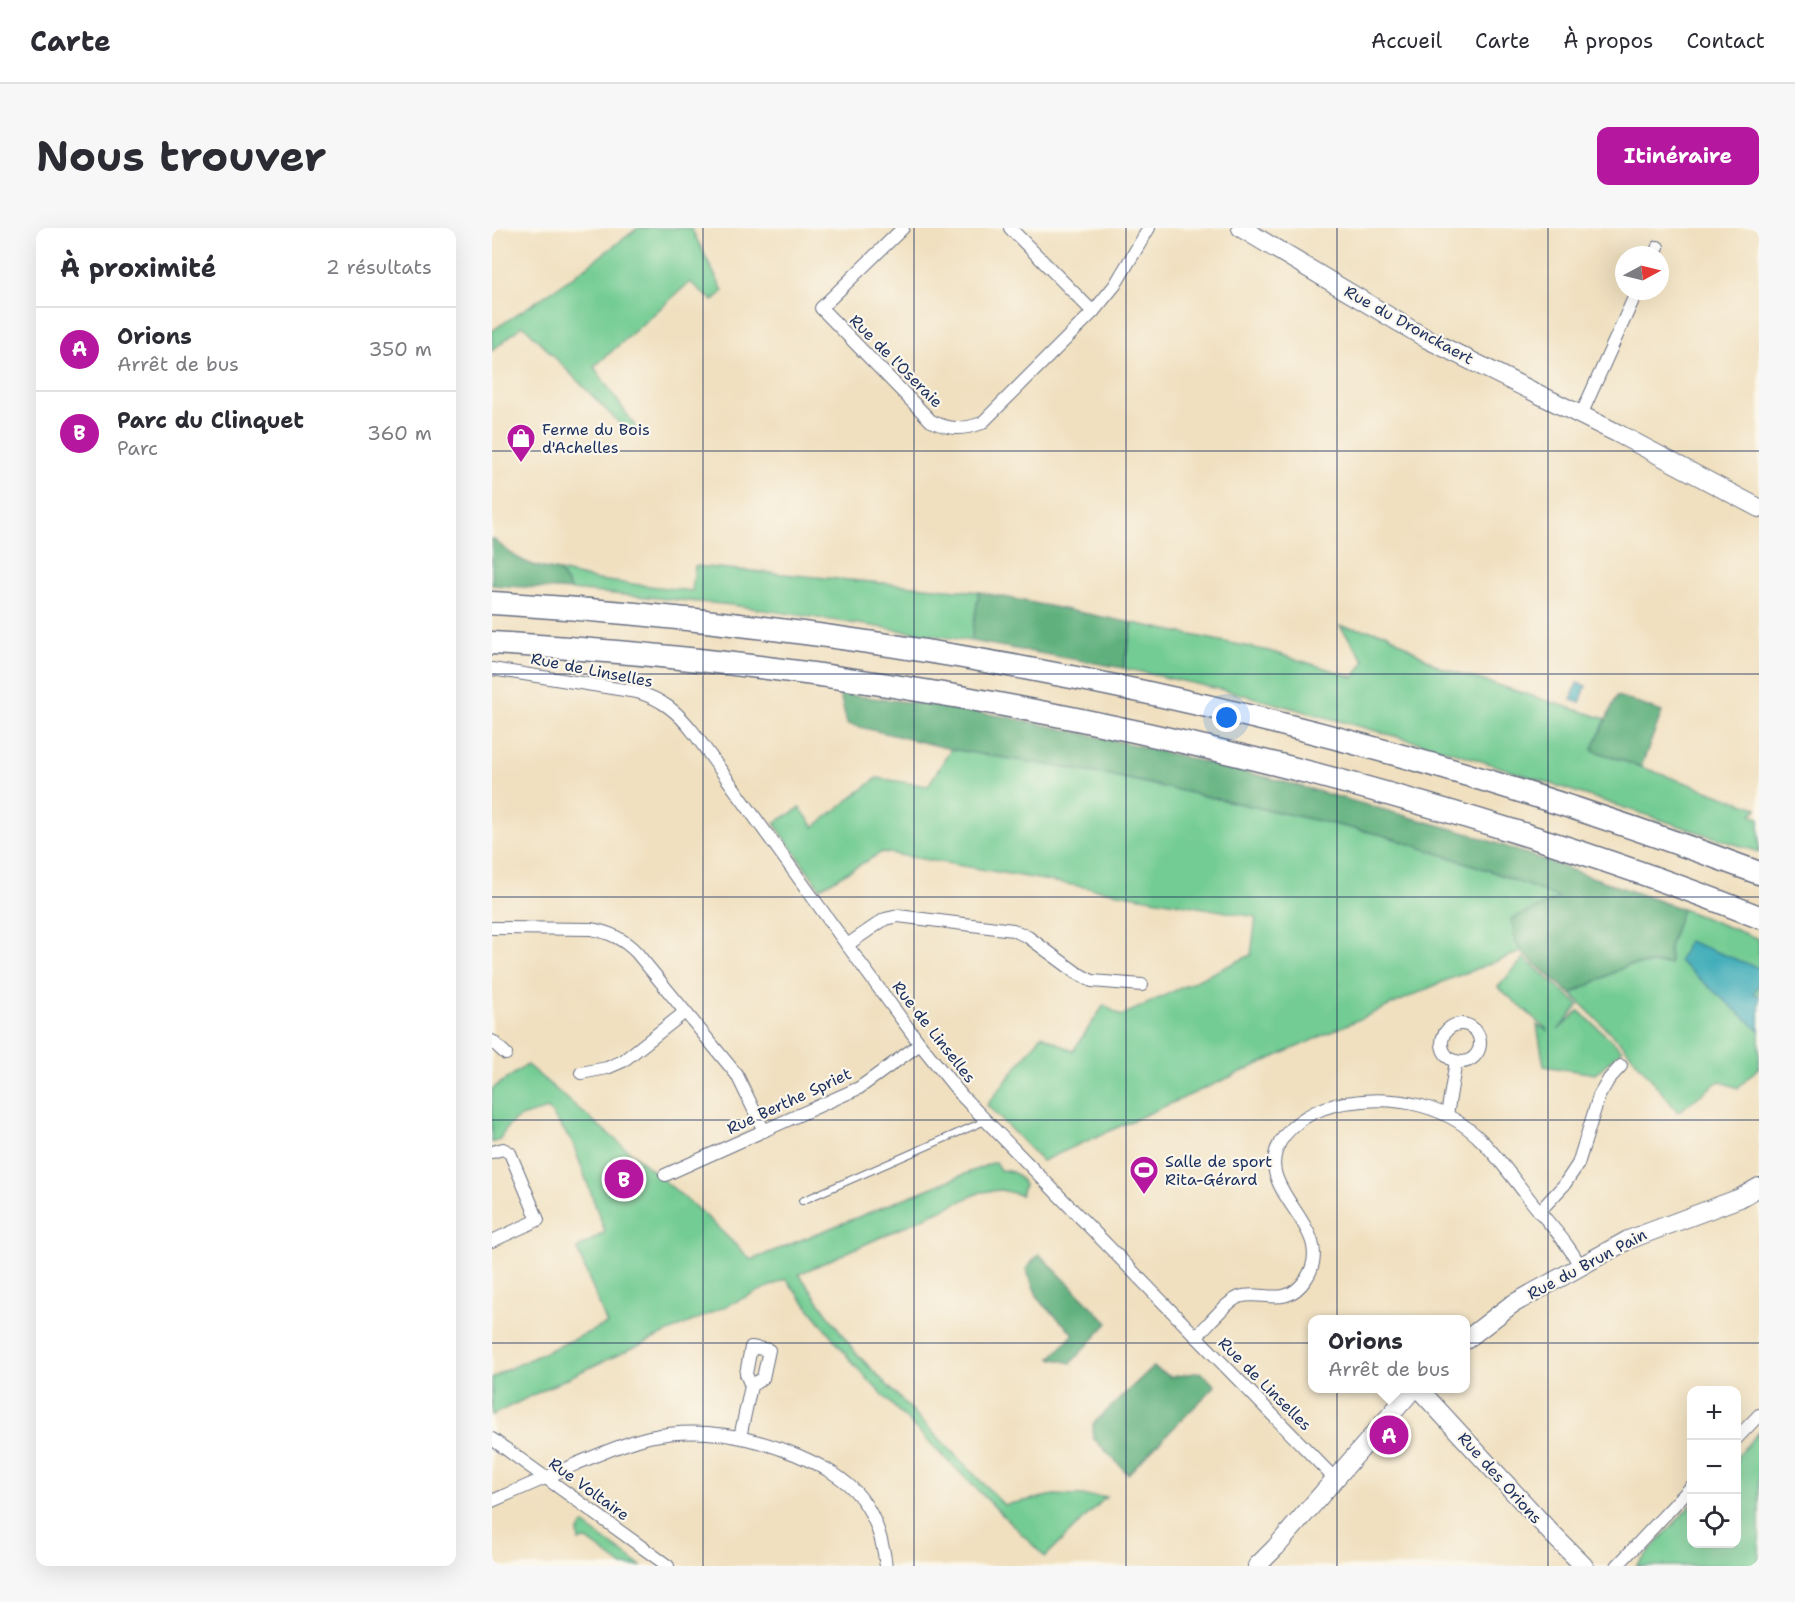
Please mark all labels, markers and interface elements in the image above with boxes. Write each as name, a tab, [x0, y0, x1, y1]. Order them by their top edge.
text: Carte	[30, 22, 111, 60]
text: Accueil	[1371, 27, 1442, 55]
text: Carte	[1475, 27, 1530, 55]
text: À propos	[1563, 27, 1653, 55]
text: Contact	[1686, 27, 1765, 55]
button: Itinéraire	[1597, 127, 1759, 185]
text: Nous trouver	[36, 128, 326, 184]
north arrow	[1615, 246, 1669, 300]
text: À proximité	[60, 250, 216, 285]
text: 2 résultats	[326, 254, 432, 280]
street label: Rue du Dronckaert	[1341, 281, 1477, 369]
street label: Rue de l'Oseraie	[845, 310, 947, 412]
text: Orions	[117, 322, 192, 351]
text: A	[72, 336, 87, 362]
text: 350 m	[368, 336, 432, 362]
text: Arrêt de bus	[117, 351, 239, 377]
text: Parc du Clinquet	[117, 406, 304, 435]
place label: Ferme du Bois d'Achelles	[542, 419, 650, 458]
text: B	[73, 420, 86, 446]
text: 360 m	[367, 420, 432, 446]
shop icon: Ferme du Bois d'Achelles	[505, 422, 537, 464]
text: Parc	[117, 435, 158, 461]
street label: Rue de Linselles	[529, 648, 655, 692]
your location	[1212, 703, 1241, 732]
street label: Rue de Linselles	[888, 977, 980, 1087]
street label: Rue Berthe Spriet	[723, 1063, 855, 1139]
place label: Salle de sport Rita-Gérard	[1165, 1151, 1272, 1190]
sports icon: Salle de sport Rita-Gérard	[1128, 1154, 1160, 1196]
pin: B	[604, 1156, 644, 1202]
street label: Rue du Brun Pain	[1524, 1224, 1650, 1304]
popup	[1308, 1315, 1470, 1393]
text: Orions	[1328, 1327, 1403, 1356]
street label: Rue de Linselles	[1214, 1333, 1316, 1435]
text: Arrêt de bus	[1328, 1356, 1450, 1382]
map controls	[1687, 1386, 1741, 1548]
button: +	[1687, 1386, 1741, 1440]
pin: A	[1370, 1412, 1408, 1458]
street label: Rue des Orions	[1453, 1428, 1547, 1528]
button: −	[1687, 1440, 1741, 1494]
street label: Rue Voltaire	[545, 1453, 633, 1525]
button: locate	[1687, 1494, 1741, 1548]

